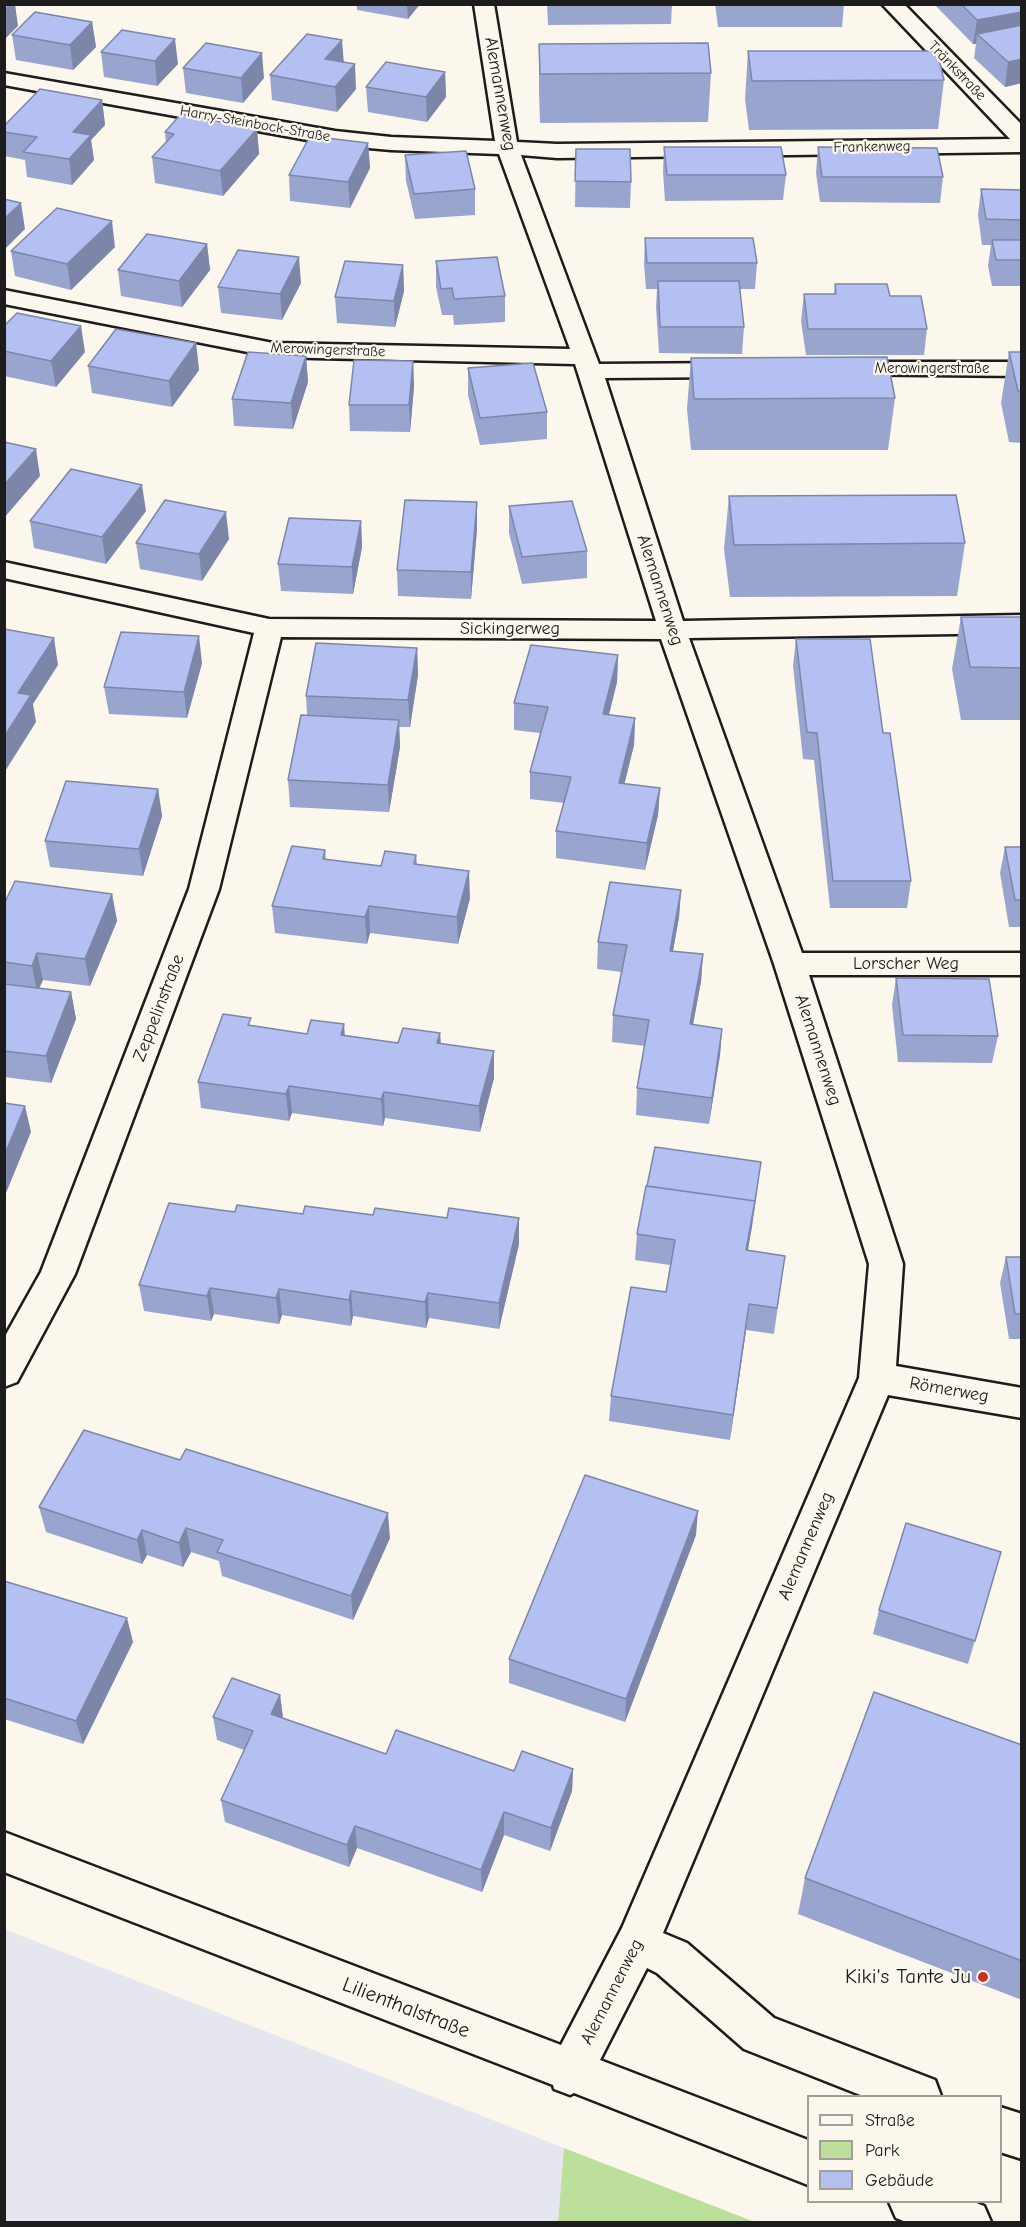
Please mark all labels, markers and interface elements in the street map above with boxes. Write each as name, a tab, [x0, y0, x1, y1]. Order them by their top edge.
street label: Alemannenweg	[479, 35, 521, 153]
street label: Tränkstraße	[924, 37, 990, 105]
street label: Harry-Steinbock-Straße	[178, 102, 332, 146]
street label: Frankenweg	[833, 137, 911, 157]
street label: Merowingerstraße	[270, 339, 386, 361]
street label: Merowingerstraße	[874, 360, 990, 378]
street label: Alemannenweg	[632, 532, 688, 648]
street label: Sickingerweg	[460, 618, 560, 640]
street label: Zeppelinstraße	[129, 951, 189, 1065]
street label: Lorscher Weg	[853, 953, 959, 975]
street label: Alemannenweg	[790, 992, 846, 1108]
street label: Römerweg	[908, 1372, 990, 1408]
street label: Alemannenweg	[773, 1489, 839, 1603]
street label: Alemannenweg	[576, 1936, 648, 2048]
place label: Kiki's Tante Ju	[845, 1964, 971, 1990]
marker: Kiki's Tante Ju	[976, 1970, 990, 1984]
street label: Lilienthalstraße	[339, 1972, 473, 2044]
legend	[807, 2095, 1002, 2203]
text: Straße	[865, 2110, 915, 2131]
text: Park	[865, 2140, 899, 2161]
text: Gebäude	[865, 2170, 934, 2191]

